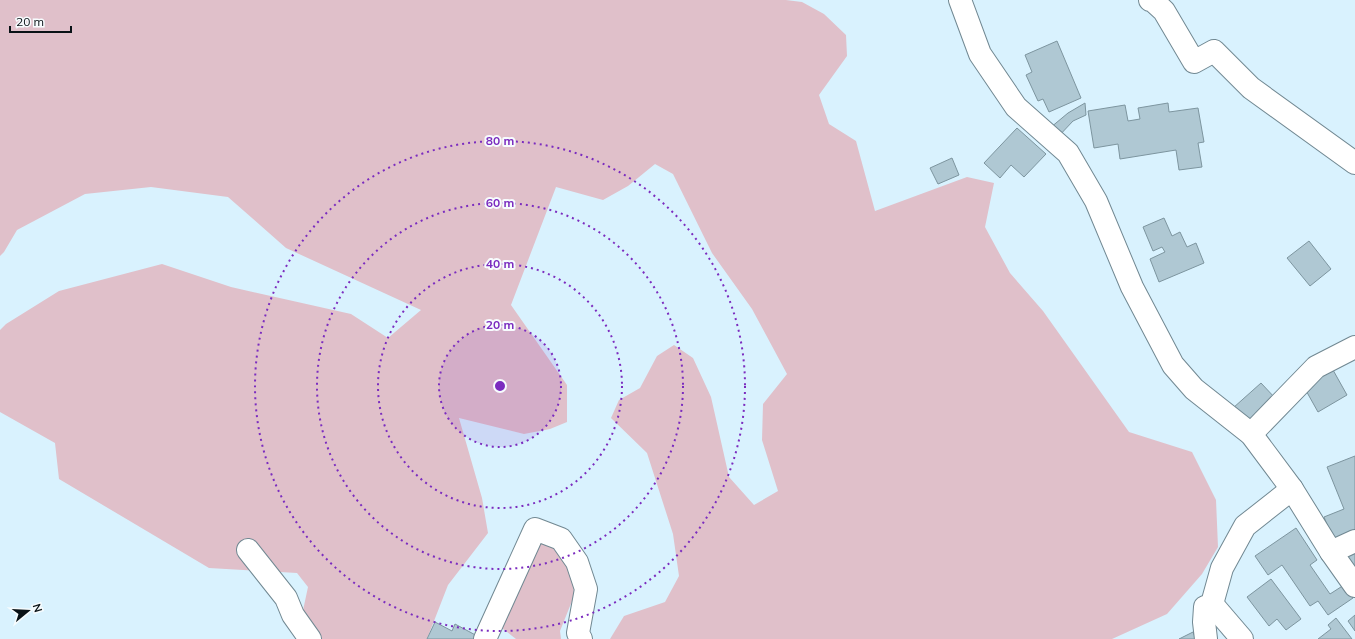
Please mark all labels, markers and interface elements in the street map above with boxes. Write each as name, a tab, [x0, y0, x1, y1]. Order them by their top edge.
scale bar	[10, 8, 71, 34]
text: 20 m	[16, 14, 44, 29]
text: 80 m	[486, 133, 514, 148]
text: 60 m	[486, 195, 514, 210]
text: 40 m	[486, 256, 514, 271]
text: 20 m	[486, 317, 514, 332]
centre of rings	[493, 379, 507, 393]
north arrow	[8, 591, 48, 631]
text: N	[30, 602, 45, 614]

